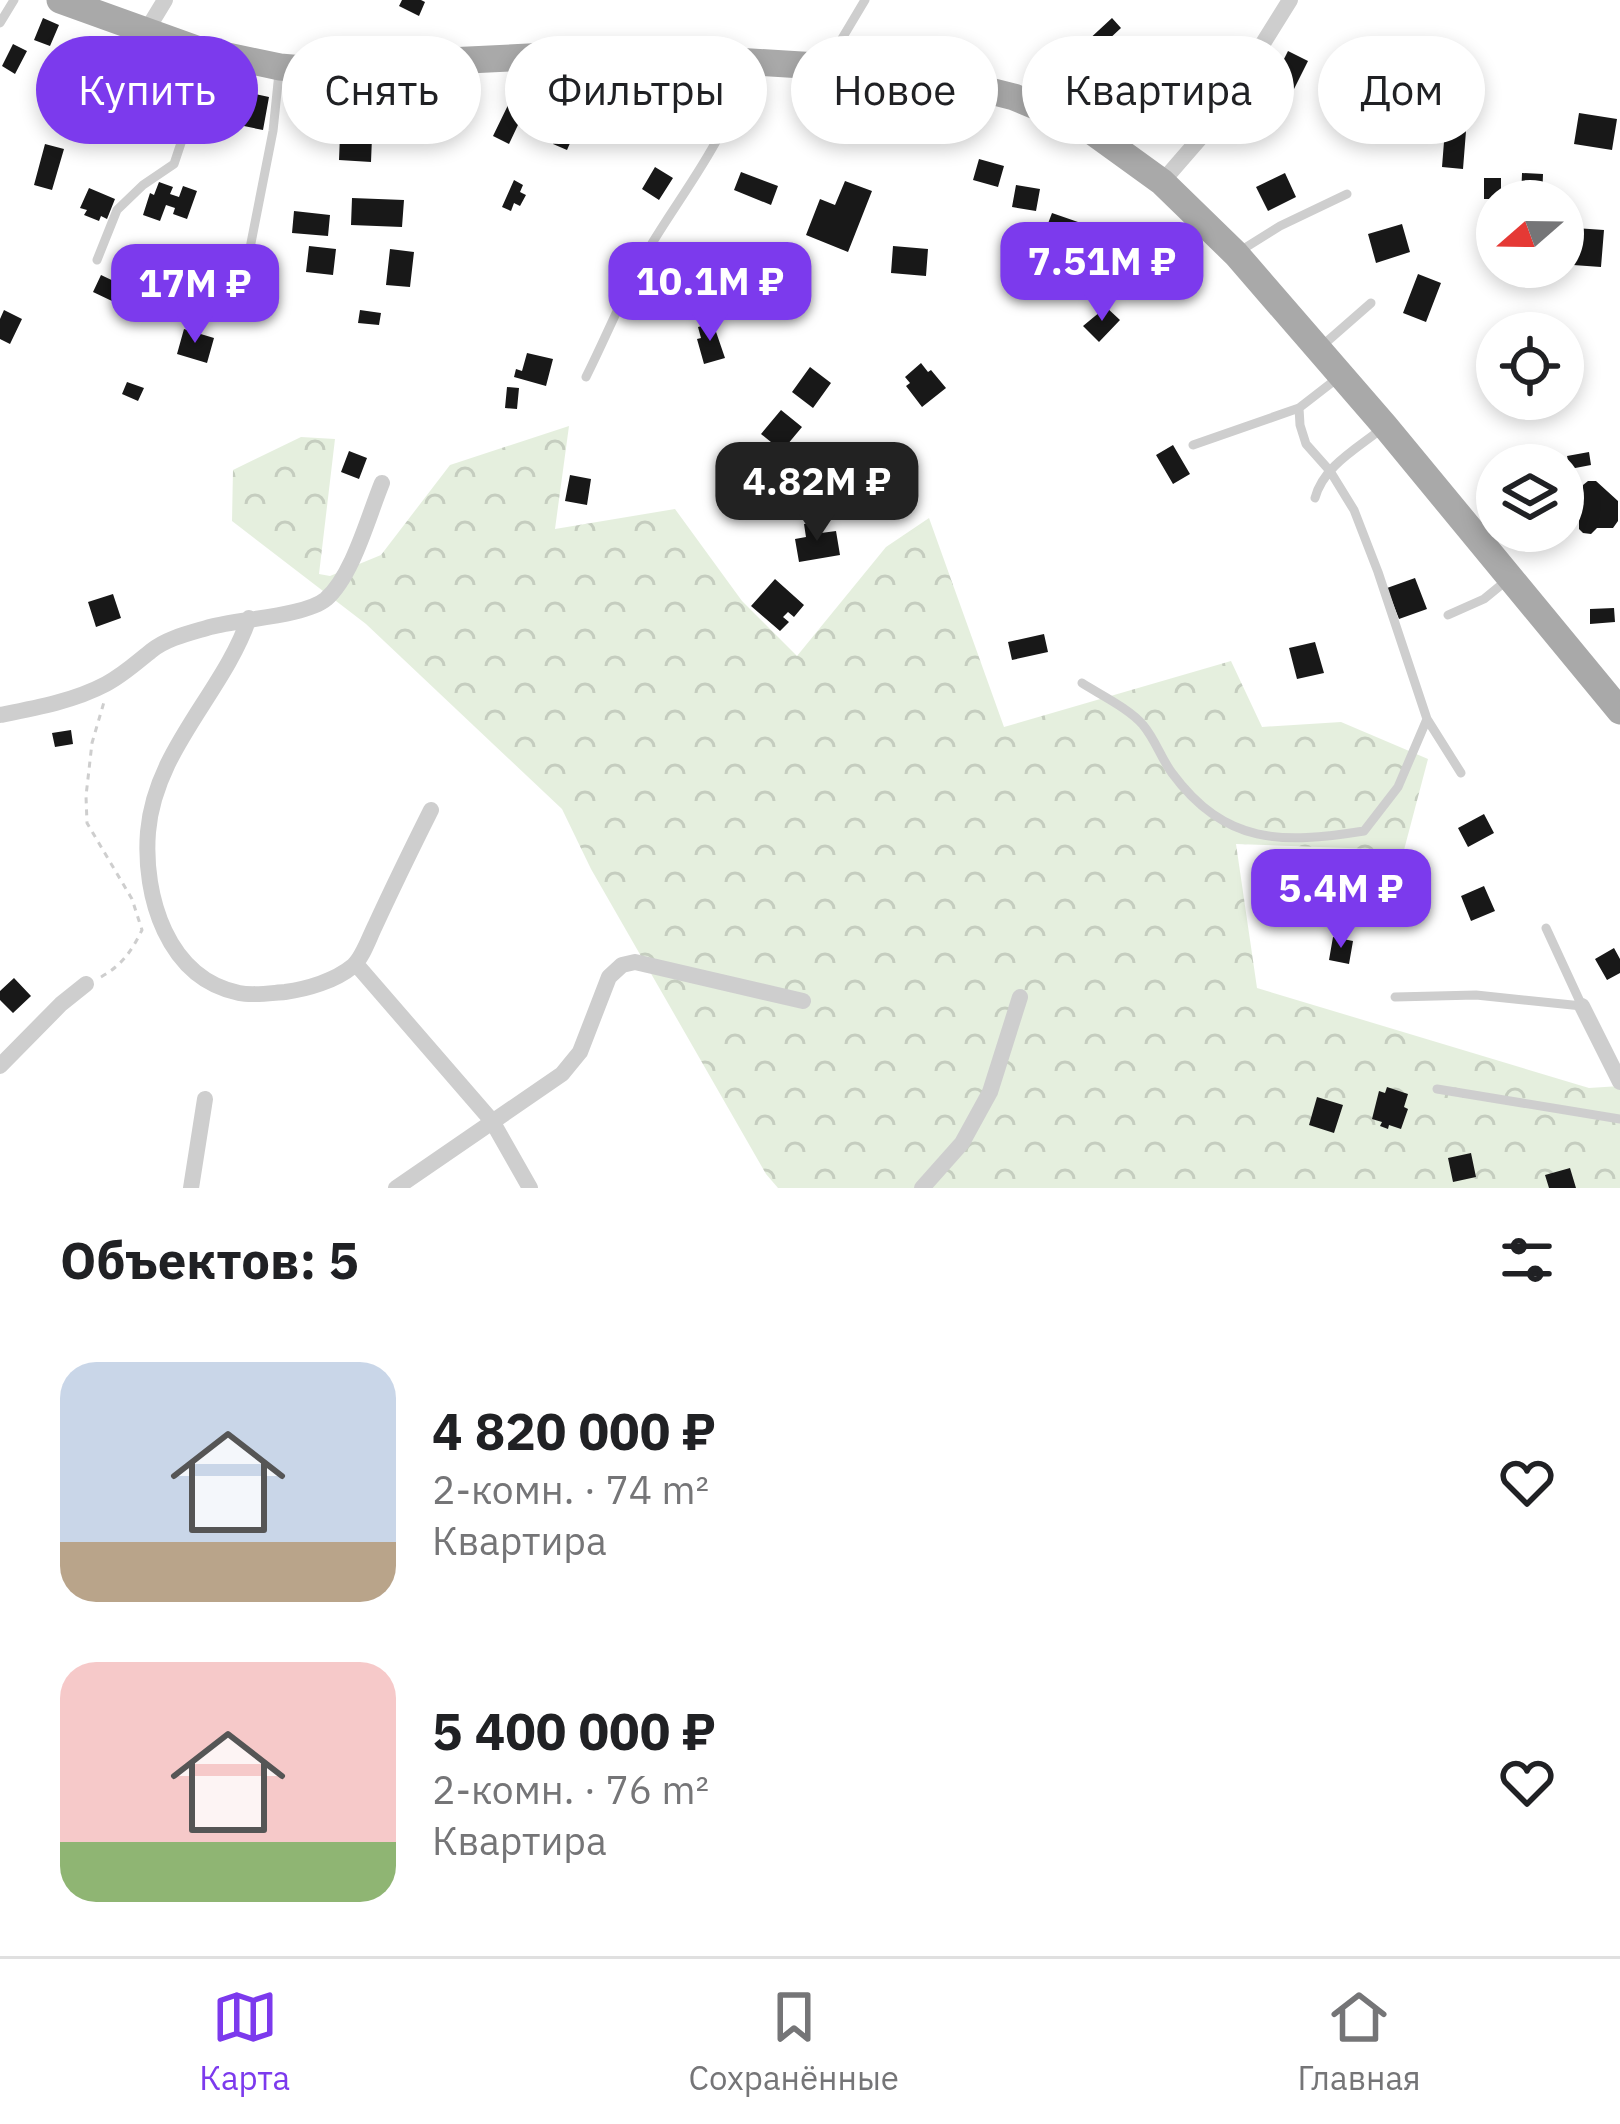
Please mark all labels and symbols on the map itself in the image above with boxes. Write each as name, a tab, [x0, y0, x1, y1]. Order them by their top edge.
north arrow	[1476, 180, 1584, 288]
pin: 7.51M ₽	[991, 222, 1213, 324]
pin: 10.1M ₽	[599, 242, 821, 344]
pin: 17M ₽	[111, 244, 279, 346]
pin: 4.82M ₽	[706, 442, 928, 544]
pin: 5.4M ₽	[1243, 849, 1439, 951]

